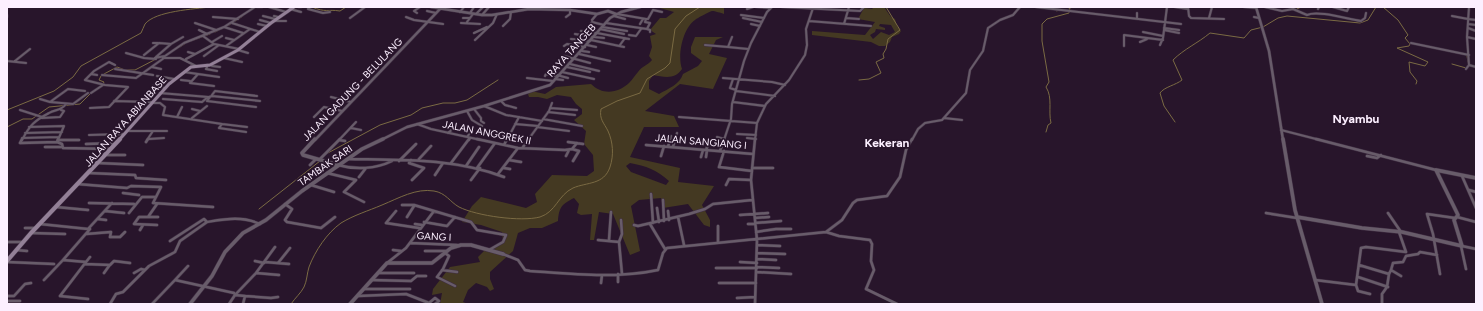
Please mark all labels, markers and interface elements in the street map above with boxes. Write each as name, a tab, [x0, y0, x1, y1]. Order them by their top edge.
street label: RAYA TANGEB	[544, 21, 599, 80]
street label: JALAN GADUNG - BELULANG	[300, 35, 405, 144]
street label: JALAN RAYA ABIANBASE	[81, 73, 170, 169]
district label: Nyambu	[1333, 112, 1380, 126]
street label: JALAN ANGGREK II	[441, 118, 532, 147]
street label: JALAN SANGIANG I	[654, 131, 747, 152]
district label: Kekeran	[865, 136, 910, 150]
street label: TAMBAK SARI	[296, 142, 355, 189]
street label: GANG I	[416, 229, 452, 244]

